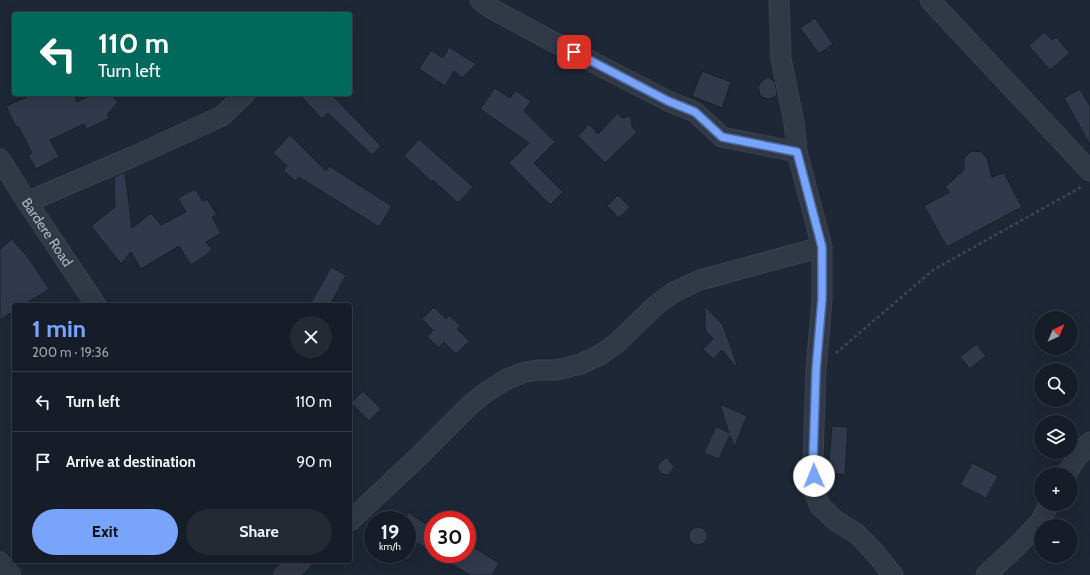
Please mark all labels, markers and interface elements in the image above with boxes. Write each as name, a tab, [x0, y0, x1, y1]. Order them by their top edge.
text: 110 m	[98, 26, 169, 60]
icon: left	[32, 28, 84, 80]
pin	[557, 35, 591, 69]
icon: arrive	[563, 41, 585, 63]
text: Turn left	[98, 60, 161, 82]
street label: Bardere Road	[18, 194, 77, 270]
north arrow	[1034, 311, 1078, 355]
map controls	[1034, 311, 1078, 563]
text: 1 min	[32, 314, 86, 343]
button: close	[290, 316, 332, 358]
text: 200 m · 19:36	[32, 344, 109, 360]
button: search	[1034, 363, 1078, 407]
icon: left	[32, 391, 54, 413]
text: Turn left	[66, 393, 120, 411]
text: 110 m	[295, 393, 332, 411]
button: layers	[1034, 415, 1078, 459]
icon: arrive	[32, 451, 54, 473]
text: Arrive at destination	[66, 453, 196, 471]
text: 90 m	[296, 453, 332, 471]
position arrow	[793, 455, 835, 497]
button: +	[1034, 467, 1078, 511]
button: Exit	[32, 509, 178, 555]
button: Share	[186, 509, 332, 555]
speed limit sign: 30	[424, 511, 476, 563]
button: −	[1034, 519, 1078, 563]
text: 19	[381, 520, 399, 544]
text: km/h	[379, 540, 401, 553]

